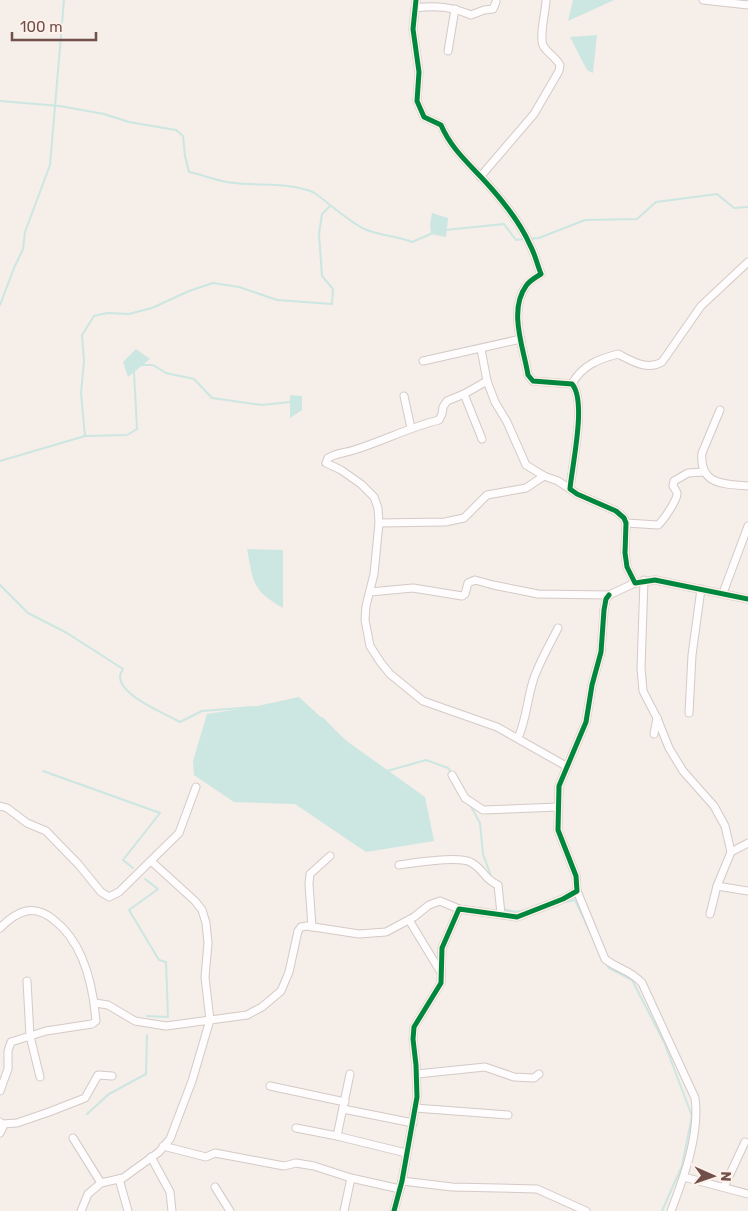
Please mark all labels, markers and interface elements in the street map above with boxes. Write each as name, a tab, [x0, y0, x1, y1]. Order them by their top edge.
scale bar	[12, 10, 96, 42]
text: 100 m	[20, 18, 62, 36]
north arrow	[688, 1151, 738, 1201]
text: N	[717, 1171, 734, 1182]

